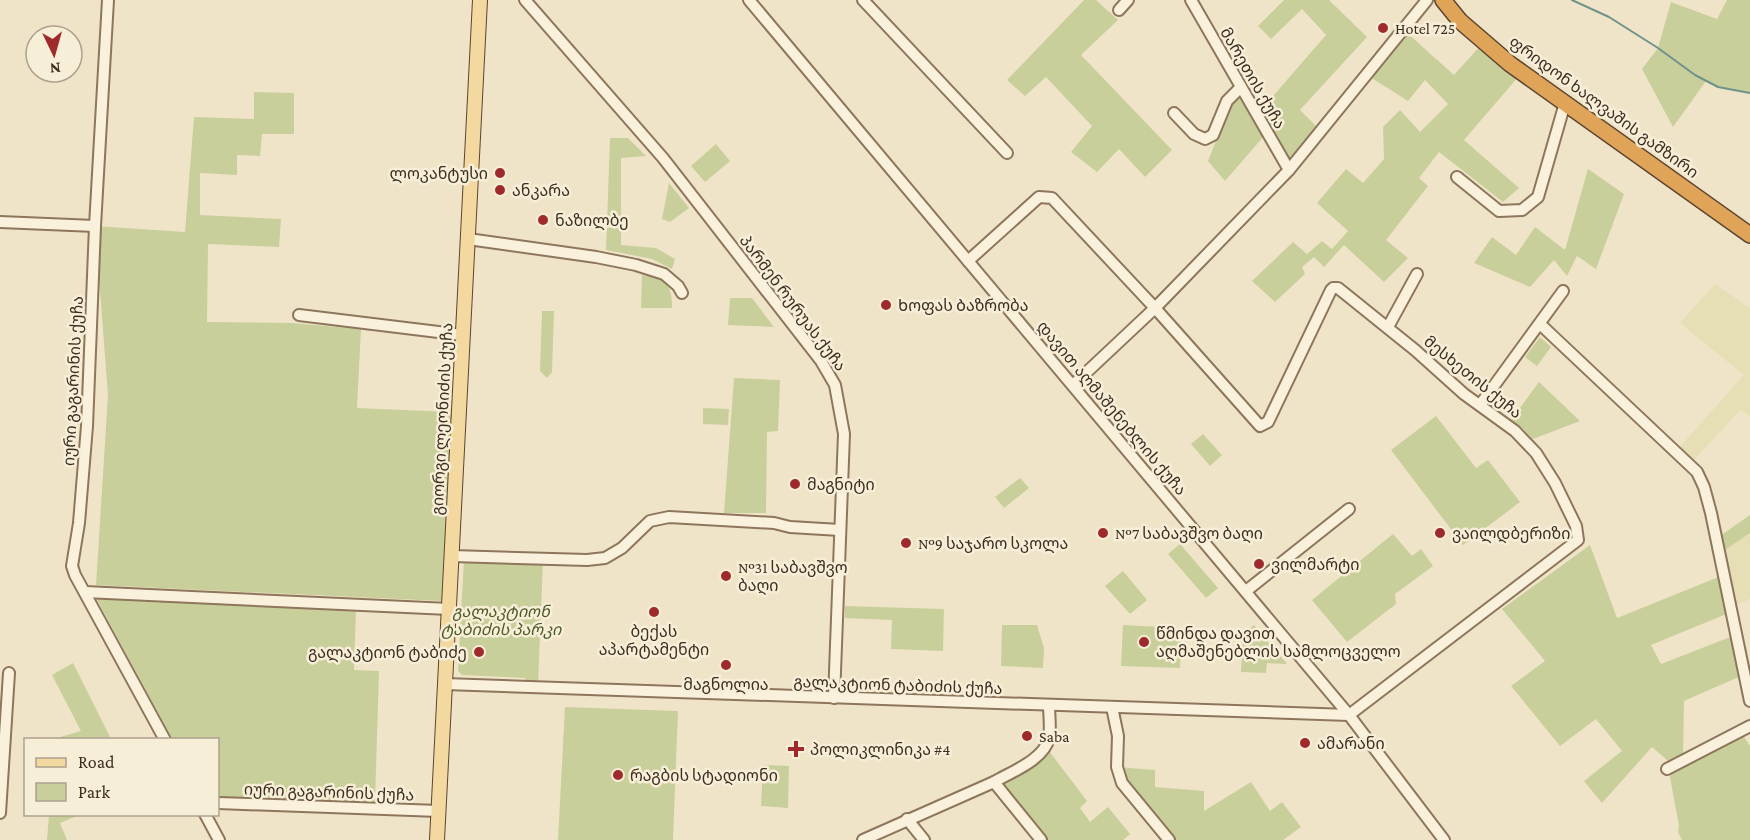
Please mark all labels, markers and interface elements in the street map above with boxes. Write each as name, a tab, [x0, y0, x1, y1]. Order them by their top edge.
place label: Hotel 725	[1395, 20, 1455, 37]
marker: Hotel 725	[1376, 21, 1390, 35]
north arrow	[24, 24, 84, 84]
street label: მარეთის ქუჩა	[1216, 24, 1289, 132]
street label: ფრიდონ ხალვაშის გამზირი	[1505, 33, 1702, 183]
text: N	[49, 60, 61, 77]
place label: ლოკანტუსი	[390, 165, 488, 184]
marker: ლოკანტუსი	[493, 166, 507, 180]
place label: ანკარა	[512, 182, 570, 200]
marker: ანკარა	[493, 183, 507, 197]
place label: ნაზილბე	[555, 212, 629, 231]
marker: ნაზილბე	[536, 213, 550, 227]
street label: პარმენ რურუას ქუჩა	[736, 232, 850, 375]
street label: იური გაგარინის ქუჩა	[60, 296, 87, 467]
place label: Ხოფას Ბაზრობა	[898, 297, 1029, 315]
marker: Ხოფას Ბაზრობა	[879, 298, 893, 312]
street label: დავით აღმაშენებლის ქუჩა	[1033, 318, 1190, 500]
street label: გიორგი ლეონიძის ქუჩა	[428, 322, 458, 516]
street label: მესხეთის ქუჩა	[1420, 332, 1525, 422]
place label: მაგნიტი	[807, 476, 875, 494]
marker: მაგნიტი	[788, 477, 802, 491]
place label: №7 საბავშვო ბაღი	[1115, 525, 1263, 543]
place label: ვაილდბერიზი	[1452, 525, 1570, 544]
marker: №7 საბავშვო ბაღი	[1096, 526, 1110, 540]
marker: ვაილდბერიზი	[1433, 526, 1447, 540]
place label: №9 საჯარო სკოლა	[918, 535, 1068, 554]
marker: №9 საჯარო სკოლა	[899, 536, 913, 550]
place label: ვილმარტი	[1271, 556, 1360, 575]
marker: ვილმარტი	[1252, 557, 1266, 571]
place label: №31 საბავშვო ბაღი	[738, 559, 848, 595]
marker: №31 საბავშვო ბაღი	[719, 569, 733, 583]
park label: გალაკტიონ ტაბიძის პარკი	[441, 603, 562, 639]
marker: ბექას აპარტამენტი	[647, 605, 661, 619]
place label: ბექას აპარტამენტი	[599, 623, 709, 659]
place label: წმინდა დავით აღმაშენებლის სამლოცველო	[1156, 625, 1401, 662]
marker: წმინდა დავით აღმაშენებლის სამლოცველო	[1137, 635, 1151, 649]
place label: გალაკტიონ ტაბიძე	[308, 644, 467, 663]
marker: გალაკტიონ ტაბიძე	[472, 645, 486, 659]
marker: მაგნოლია	[719, 658, 733, 672]
street label: გალაკტიონ ტაბიძის ქუჩა	[793, 673, 1003, 699]
place label: მაგნოლია	[683, 676, 769, 695]
place label: Saba	[1039, 728, 1070, 745]
marker: Saba	[1020, 729, 1034, 743]
place label: ამარანი	[1317, 735, 1385, 752]
marker: ამარანი	[1298, 736, 1312, 750]
legend	[24, 738, 219, 816]
marker: პოლიკლინიკა #4	[787, 740, 805, 758]
place label: პოლიკლინიკა #4	[810, 741, 950, 760]
text: Road	[78, 752, 115, 772]
place label: რაგბის სტადიონი	[630, 767, 778, 786]
marker: რაგბის სტადიონი	[611, 768, 625, 782]
street label: იური გაგარინის ქუჩა	[244, 781, 414, 804]
text: Park	[78, 782, 110, 802]

